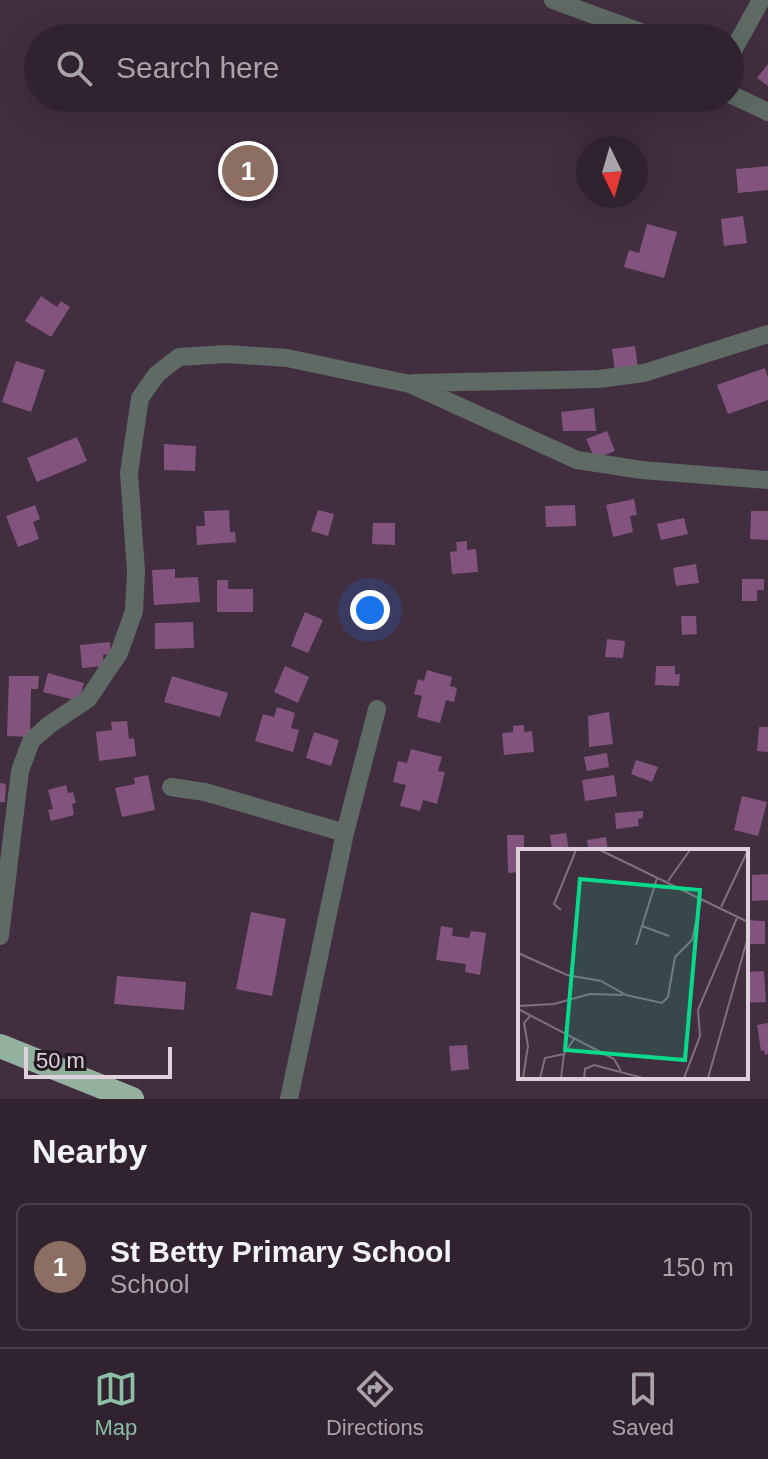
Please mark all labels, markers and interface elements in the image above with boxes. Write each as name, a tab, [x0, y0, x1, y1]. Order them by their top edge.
search box	[24, 24, 744, 112]
icon: search	[52, 46, 96, 90]
text: Search here	[116, 51, 279, 84]
north arrow	[576, 136, 648, 208]
pin: 1	[222, 141, 274, 201]
your location	[350, 590, 390, 630]
inset map	[518, 849, 748, 1079]
scale bar	[24, 1043, 172, 1079]
text: 50 m	[36, 1048, 85, 1073]
text: Nearby	[32, 1132, 147, 1170]
text: St Betty Primary School	[110, 1235, 452, 1268]
text: 1	[53, 1252, 67, 1282]
text: 150 m	[662, 1252, 734, 1282]
text: School	[110, 1269, 190, 1299]
tab: Map	[94, 1367, 138, 1441]
tab: Directions	[326, 1367, 424, 1441]
tab: Saved	[612, 1367, 674, 1441]

